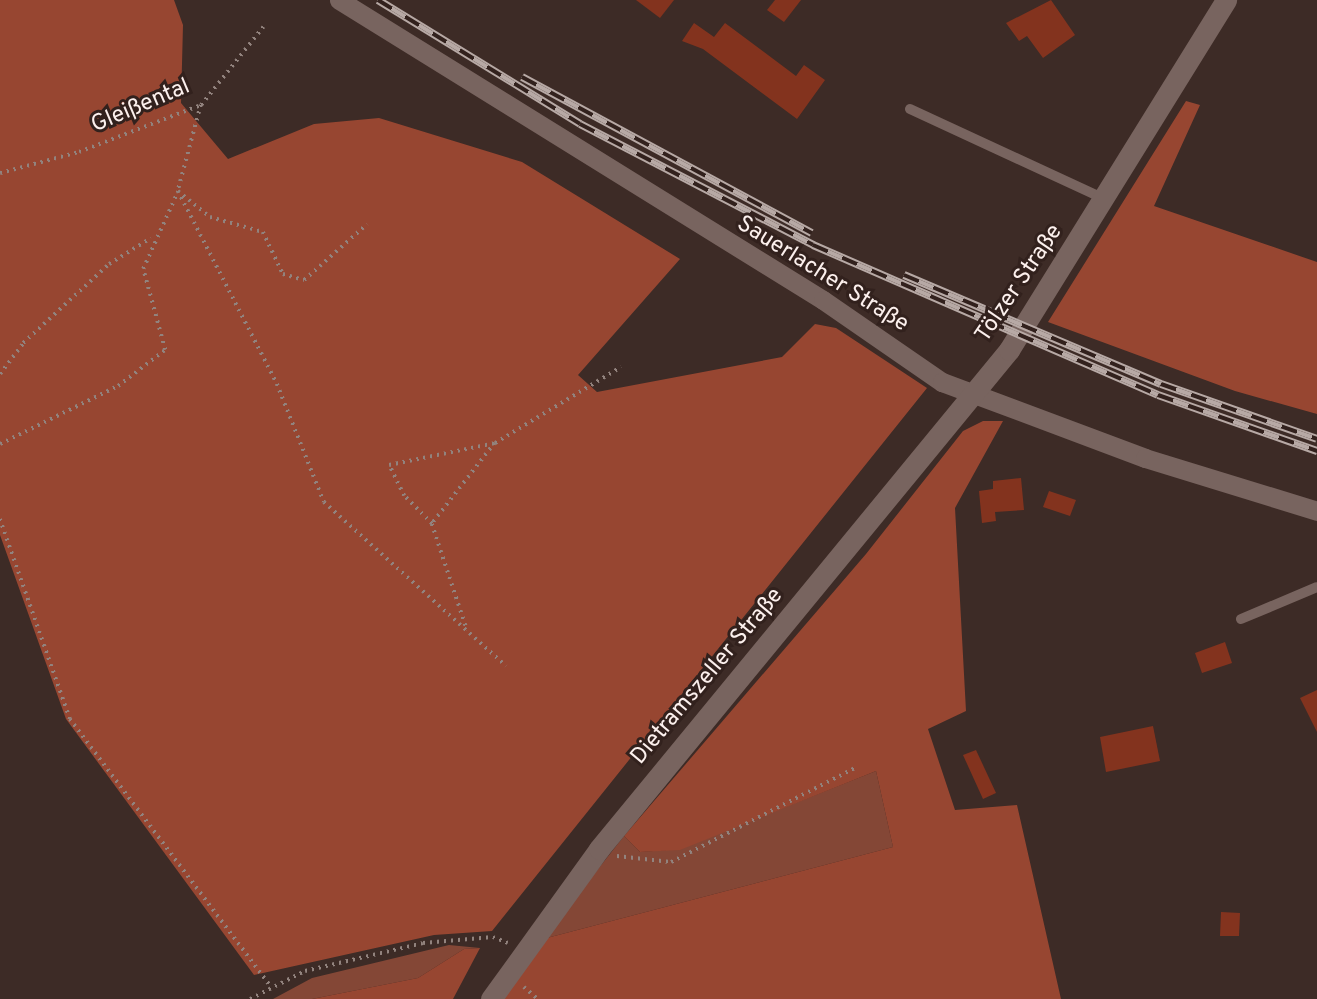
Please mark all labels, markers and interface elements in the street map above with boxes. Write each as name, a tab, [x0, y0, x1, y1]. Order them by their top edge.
street label: Gleißental	[87, 74, 195, 140]
street label: Sauerlacher Straße	[731, 211, 913, 339]
street label: Tölzer Straße	[970, 220, 1070, 348]
street label: Dietramszeller Straße	[626, 583, 790, 771]

